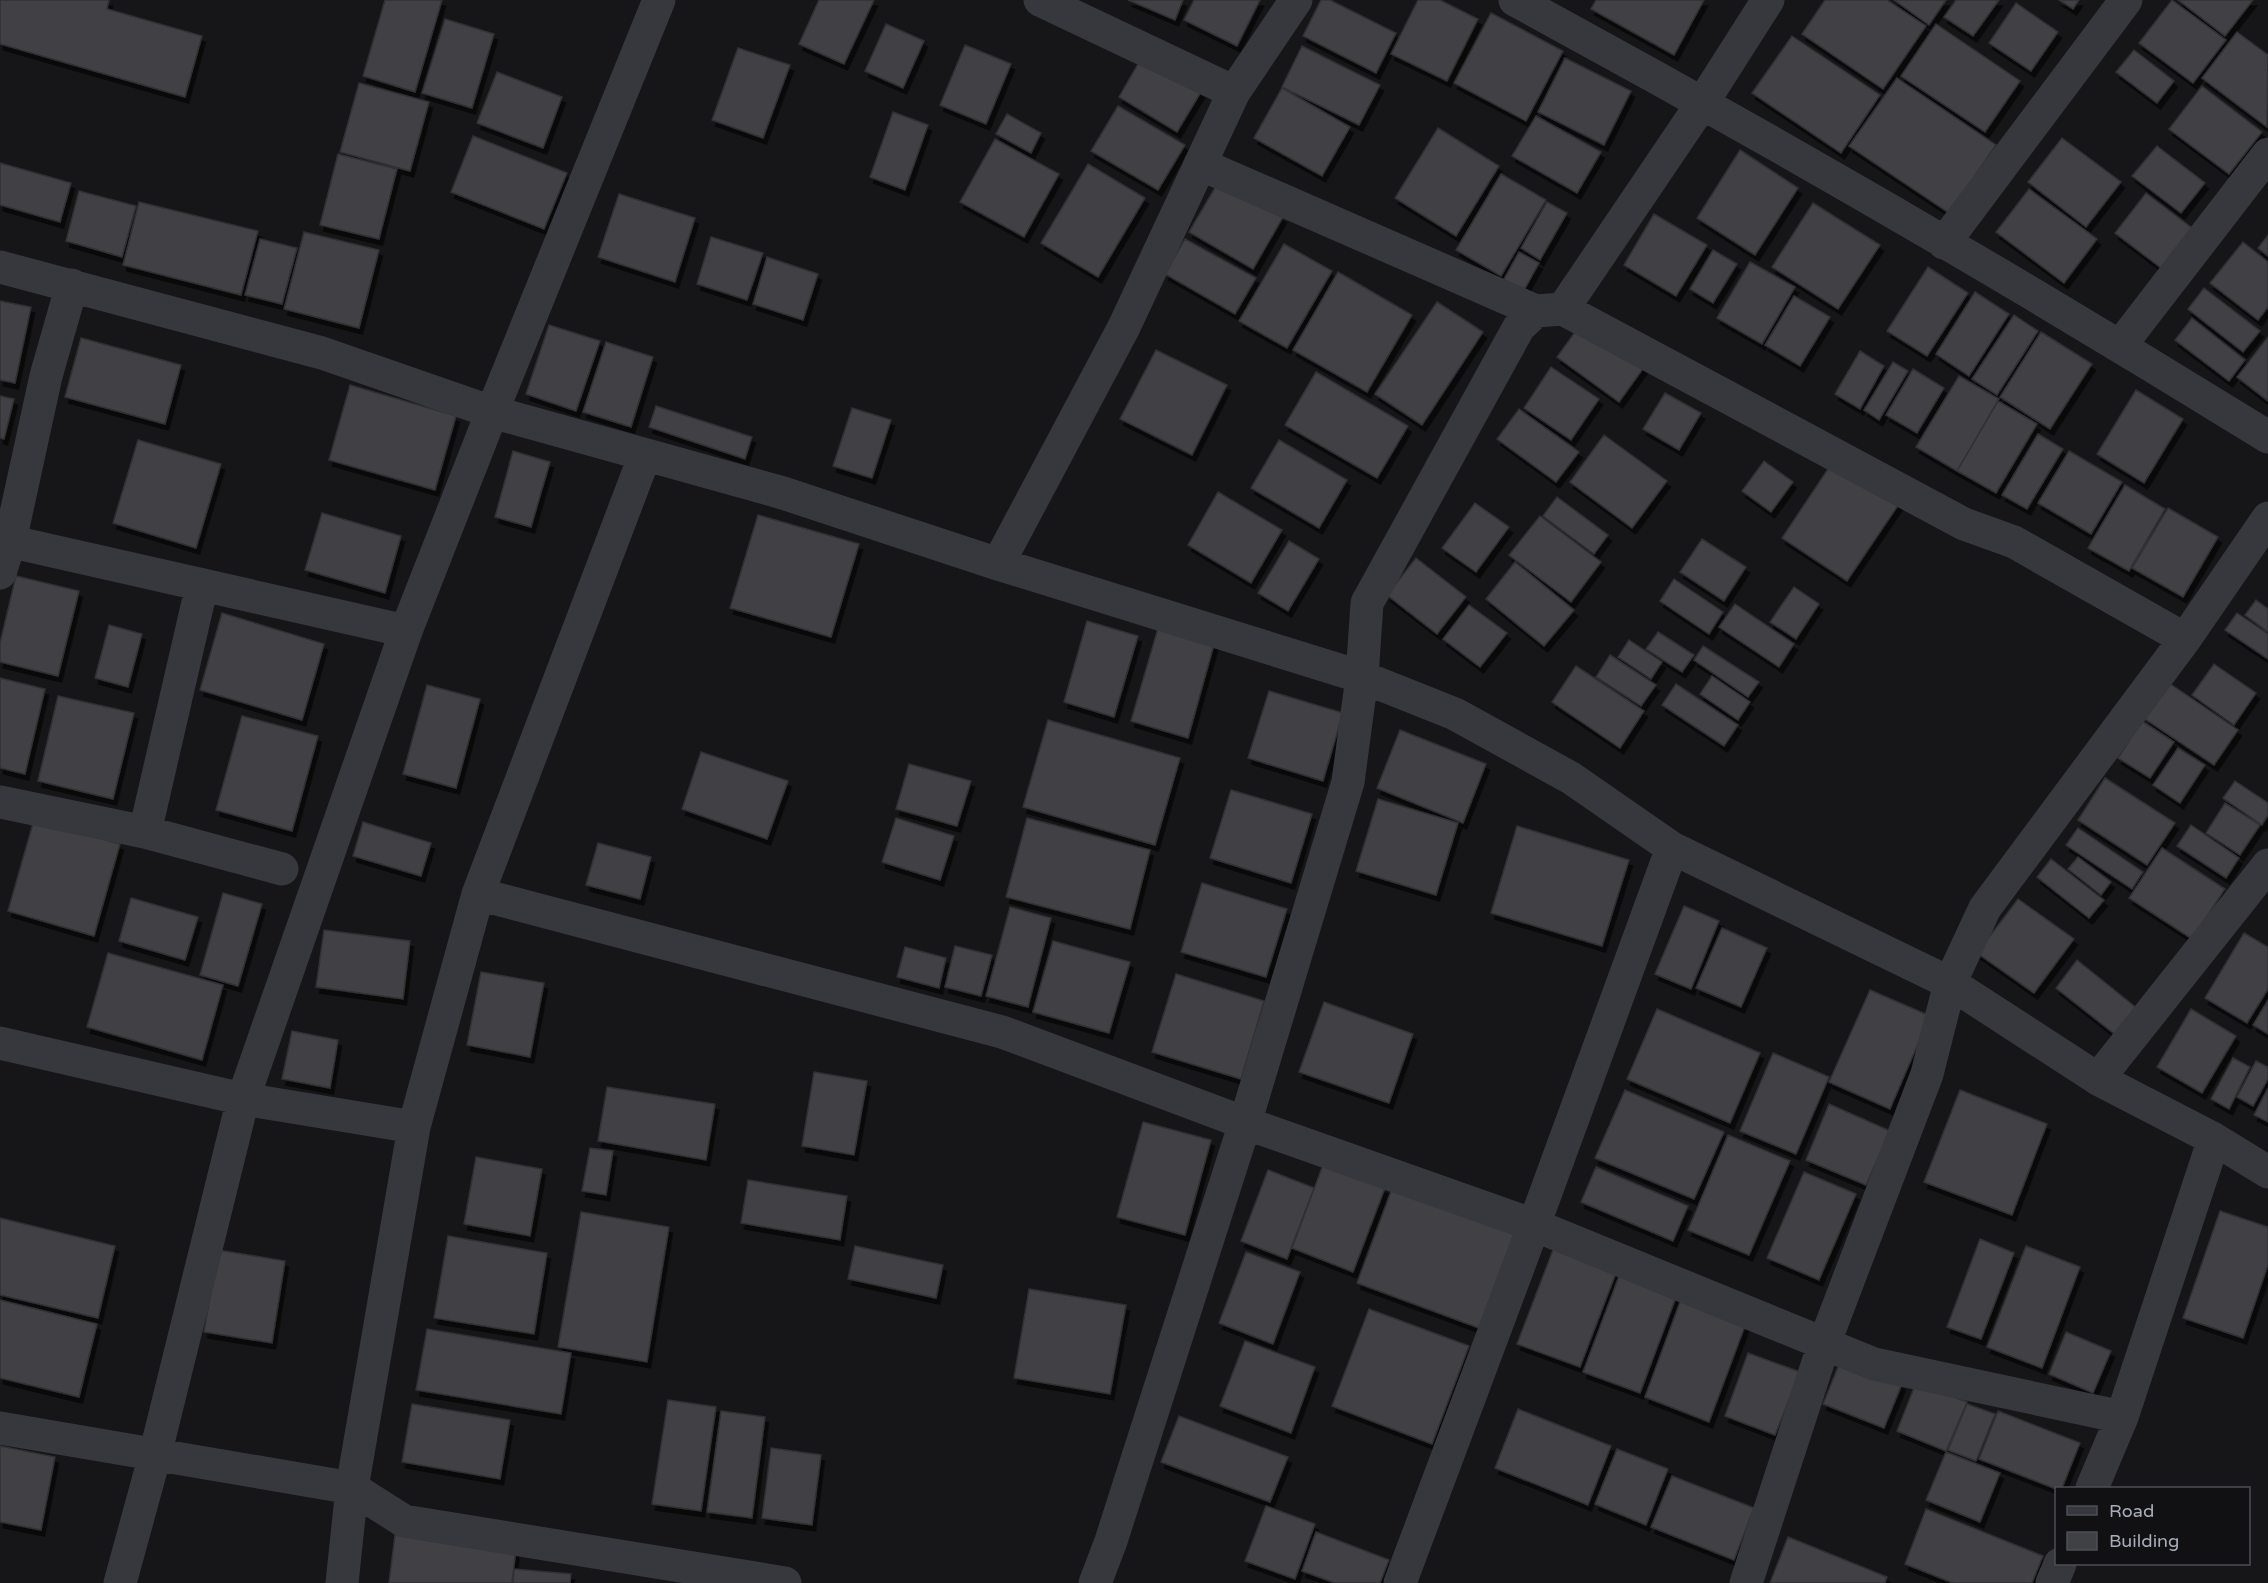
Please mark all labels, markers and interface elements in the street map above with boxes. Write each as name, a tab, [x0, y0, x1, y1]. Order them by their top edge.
legend	[2055, 1487, 2250, 1565]
text: Road	[2109, 1500, 2154, 1522]
text: Building	[2109, 1530, 2179, 1552]

